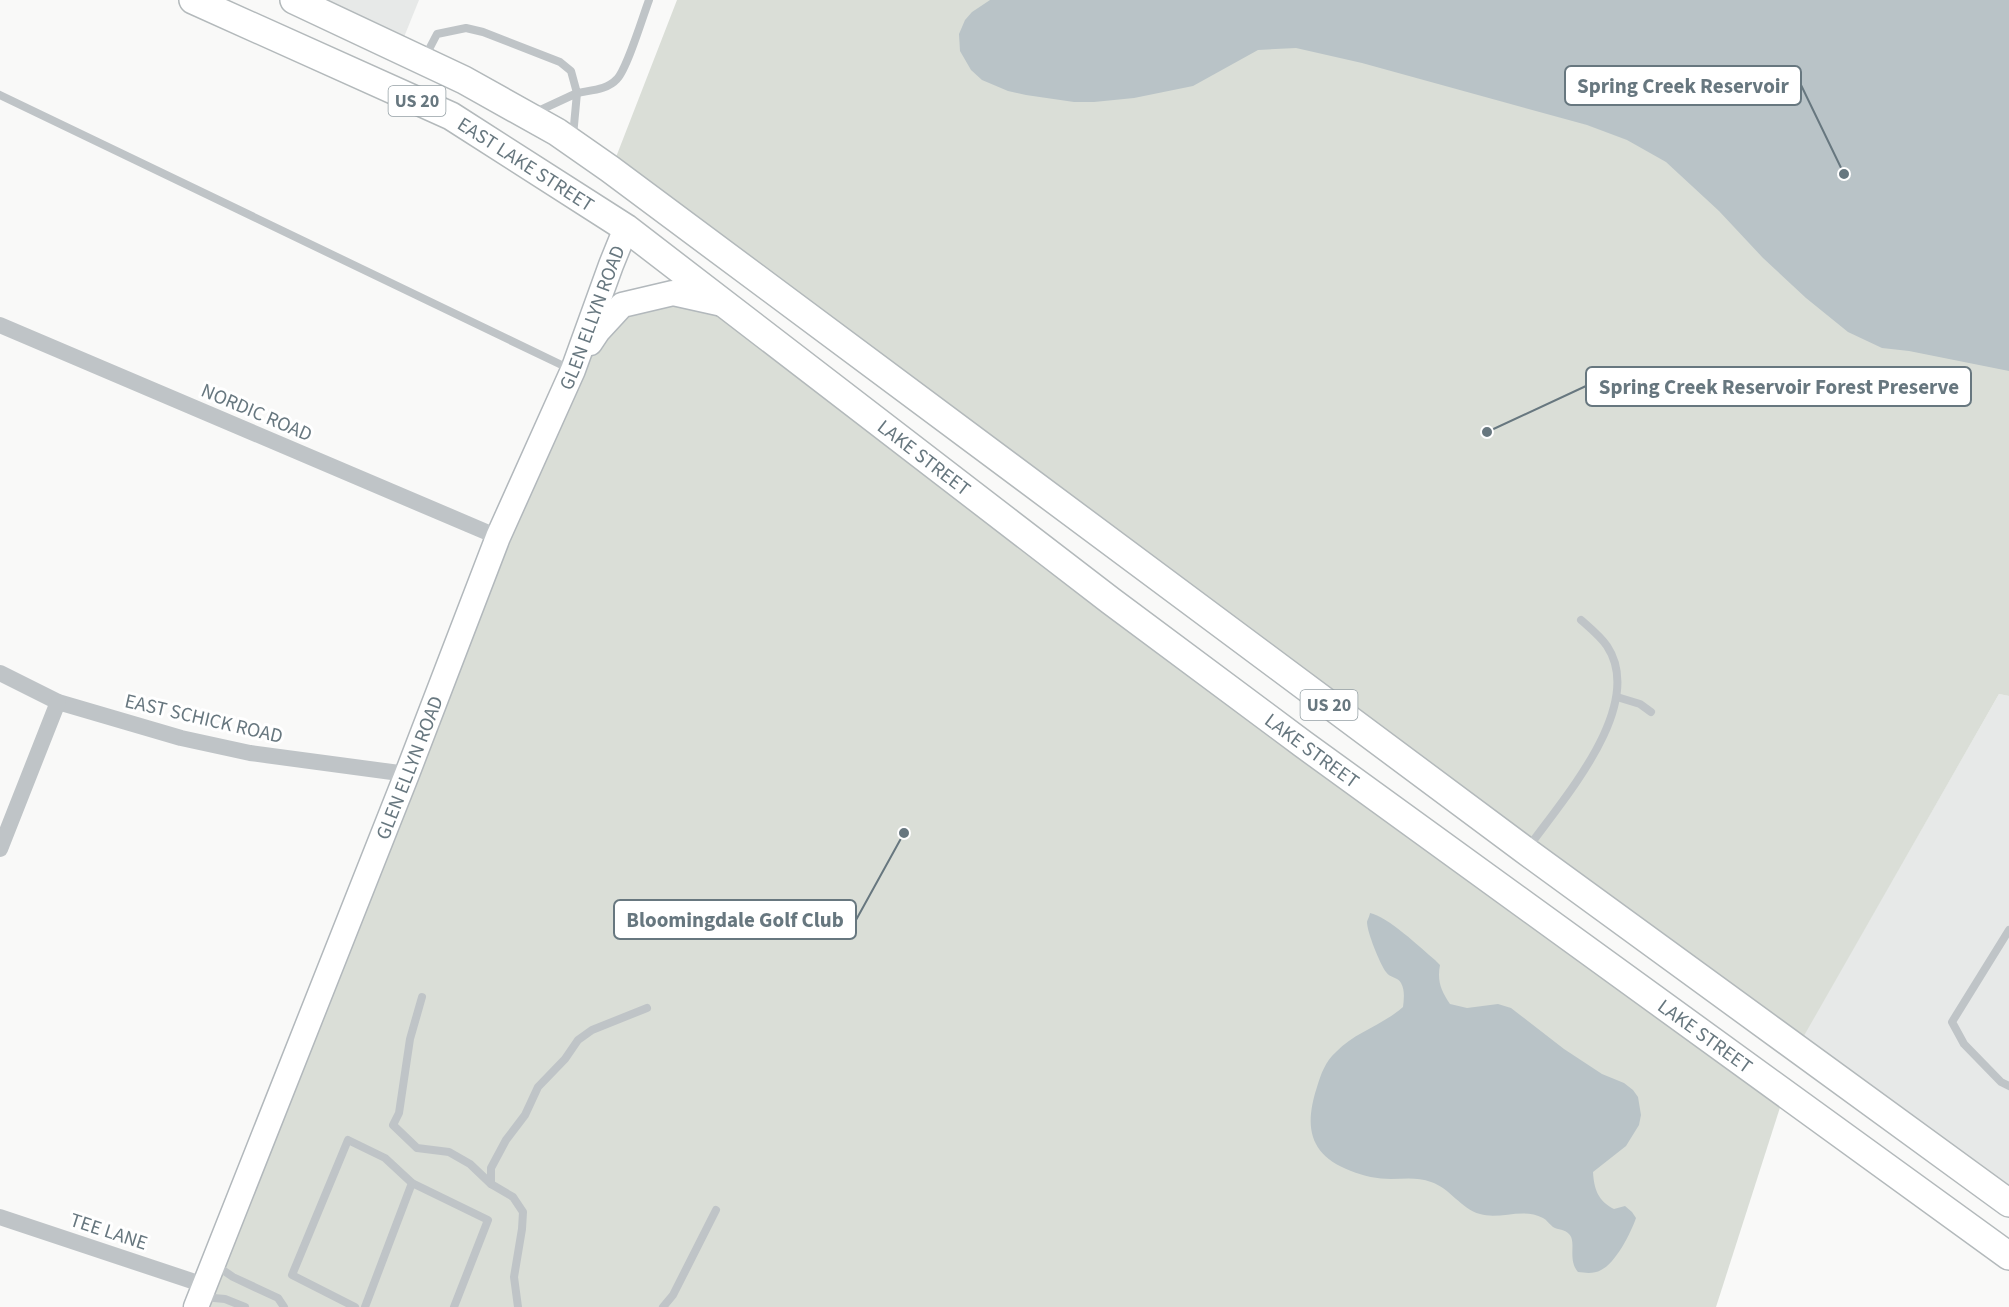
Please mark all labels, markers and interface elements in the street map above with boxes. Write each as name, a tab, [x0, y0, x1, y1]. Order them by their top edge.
callout: Spring Creek Reservoir	[1565, 66, 1801, 105]
text: Spring Creek Reservoir	[1577, 71, 1790, 101]
road number: US 20	[388, 86, 446, 116]
street label: EAST LAKE STREET	[452, 111, 600, 219]
street label: GLEN ELLYN ROAD	[553, 241, 633, 395]
callout: Spring Creek Reservoir Forest Preserve	[1586, 367, 1971, 406]
text: Spring Creek Reservoir Forest Preserve	[1599, 372, 1959, 402]
street label: NORDIC ROAD	[197, 377, 316, 449]
street label: LAKE STREET	[871, 413, 976, 503]
street label: EAST SCHICK ROAD	[122, 687, 286, 751]
road number: US 20	[1300, 690, 1358, 720]
street label: GLEN ELLYN ROAD	[369, 692, 451, 844]
street label: LAKE STREET	[1258, 707, 1365, 795]
callout: Bloomingdale Golf Club	[614, 900, 856, 939]
text: Bloomingdale Golf Club	[626, 905, 844, 935]
street label: LAKE STREET	[1652, 993, 1758, 1081]
street label: TEE LANE	[66, 1206, 151, 1258]

